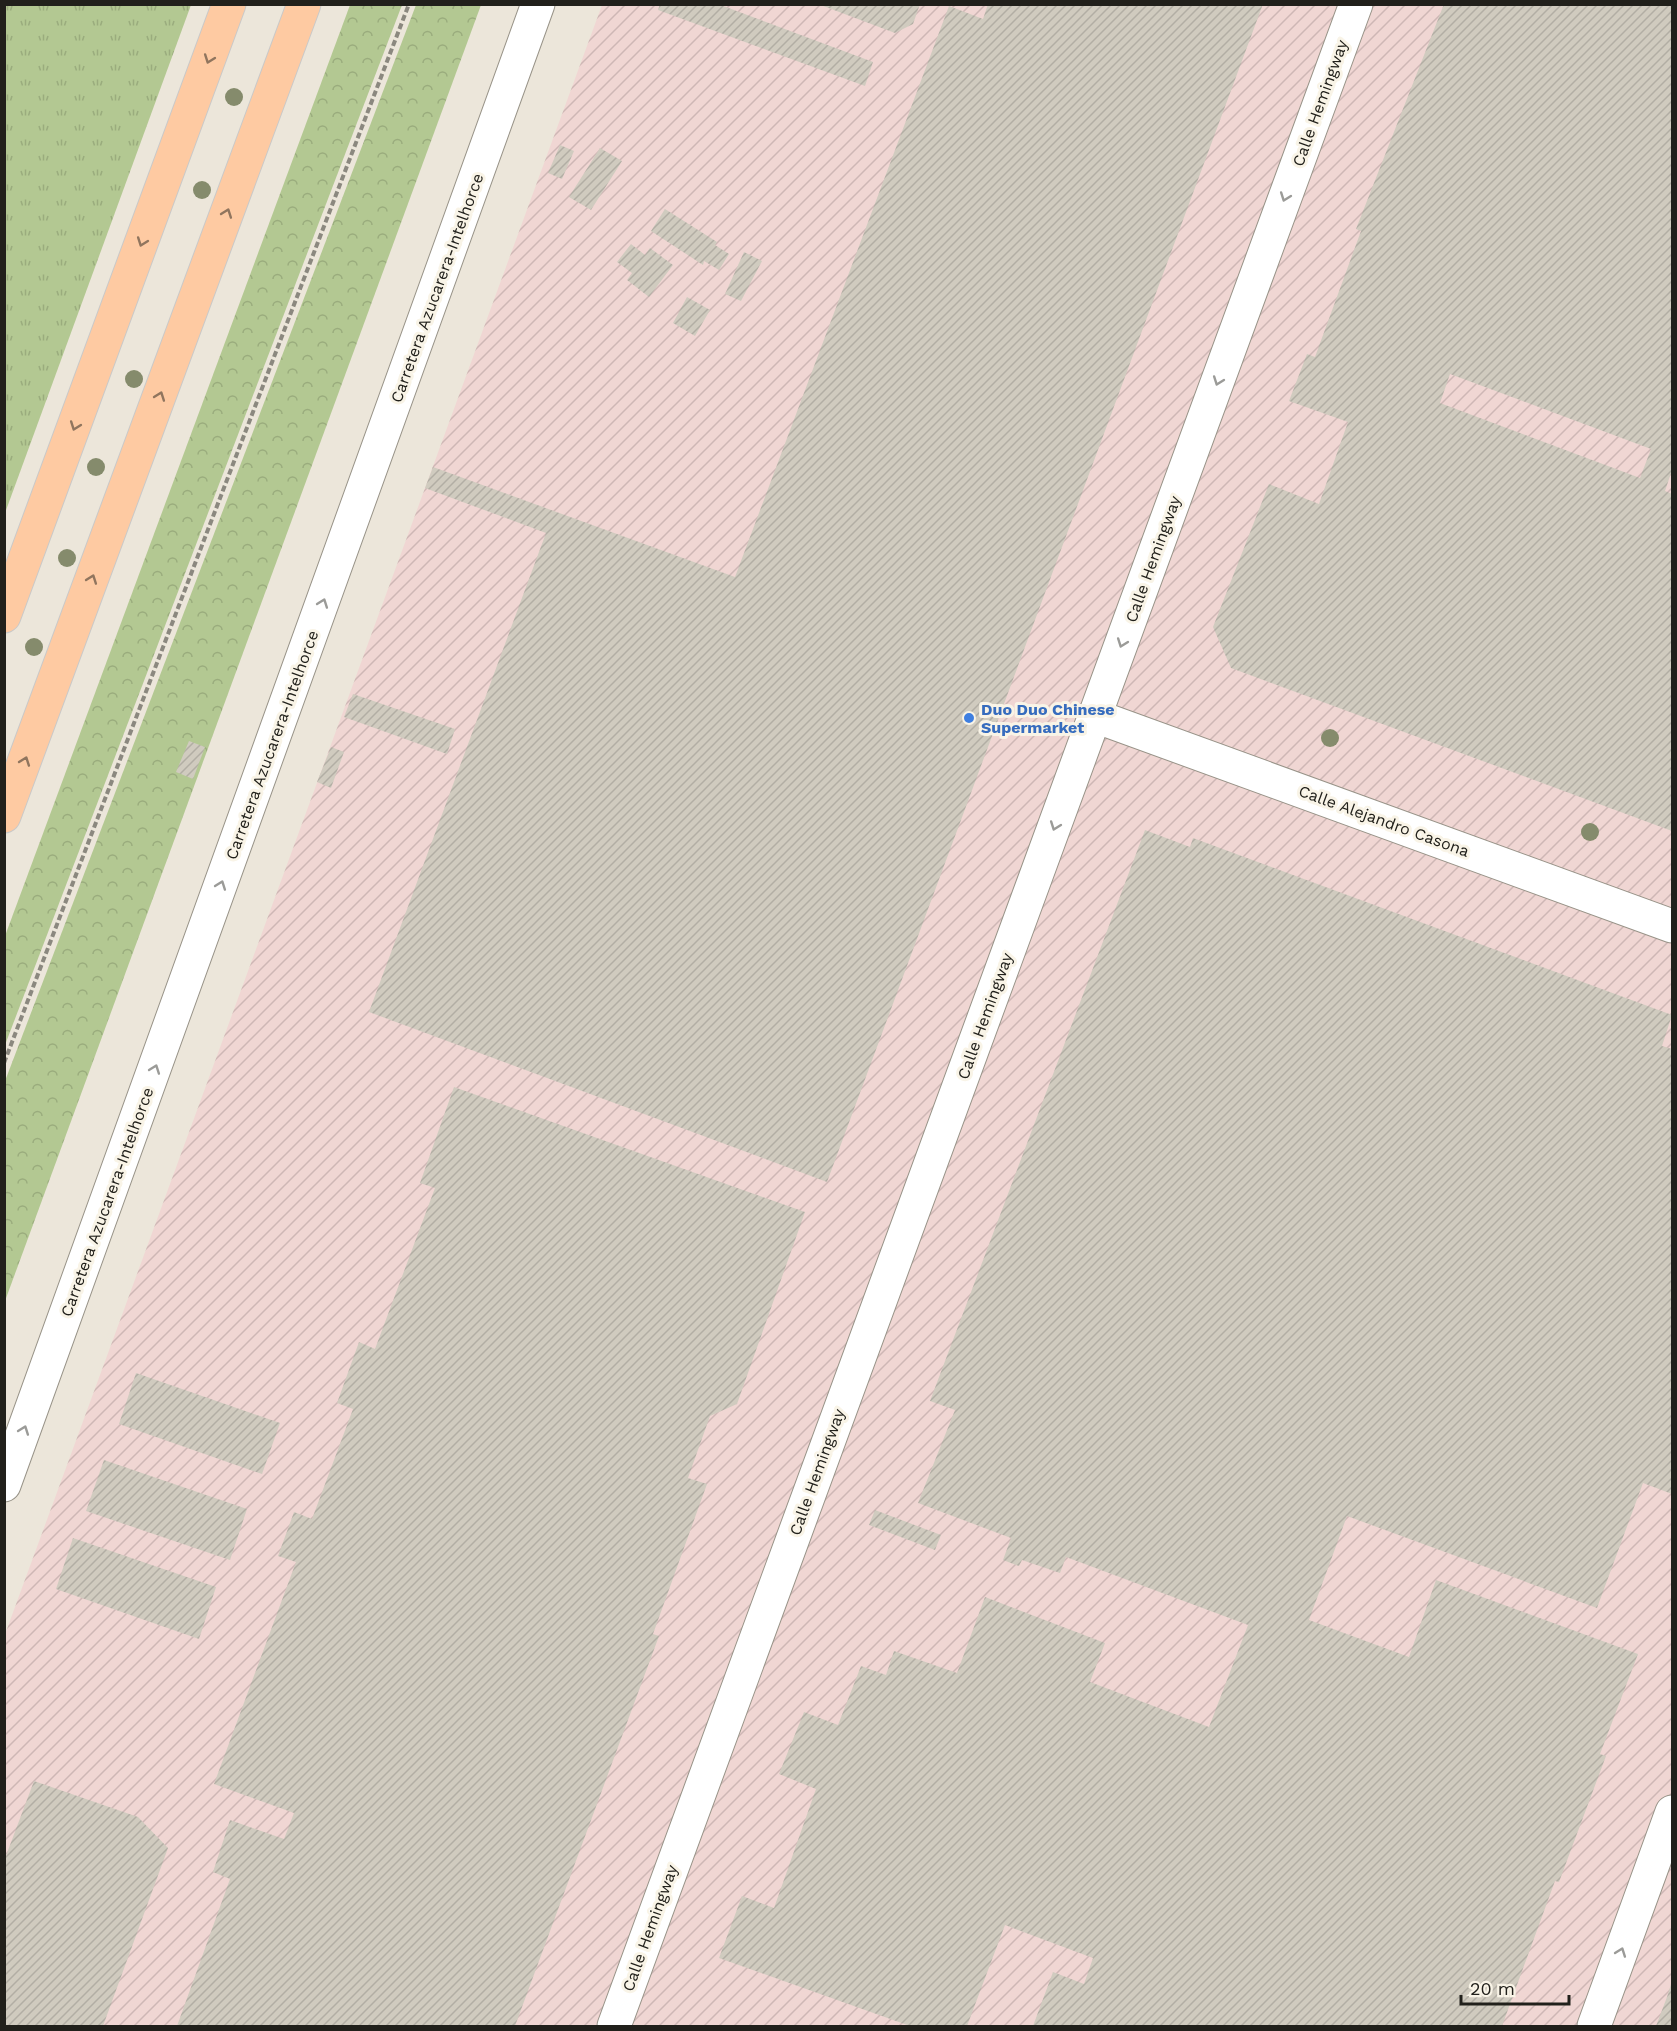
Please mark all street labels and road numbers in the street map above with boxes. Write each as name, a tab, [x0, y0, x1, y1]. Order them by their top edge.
street label: Calle Hemingway	[1288, 36, 1352, 169]
street label: Carretera Azucarera-Intelhorce	[387, 171, 487, 405]
street label: Calle Hemingway	[1121, 492, 1185, 625]
street label: Carretera Azucarera-Intelhorce	[222, 628, 322, 862]
street label: Calle Alejandro Casona	[1296, 781, 1472, 861]
street label: Calle Hemingway	[953, 949, 1017, 1082]
street label: Carretera Azucarera-Intelhorce	[57, 1085, 157, 1319]
street label: Calle Hemingway	[785, 1405, 849, 1538]
street label: Calle Hemingway	[618, 1861, 682, 1994]

